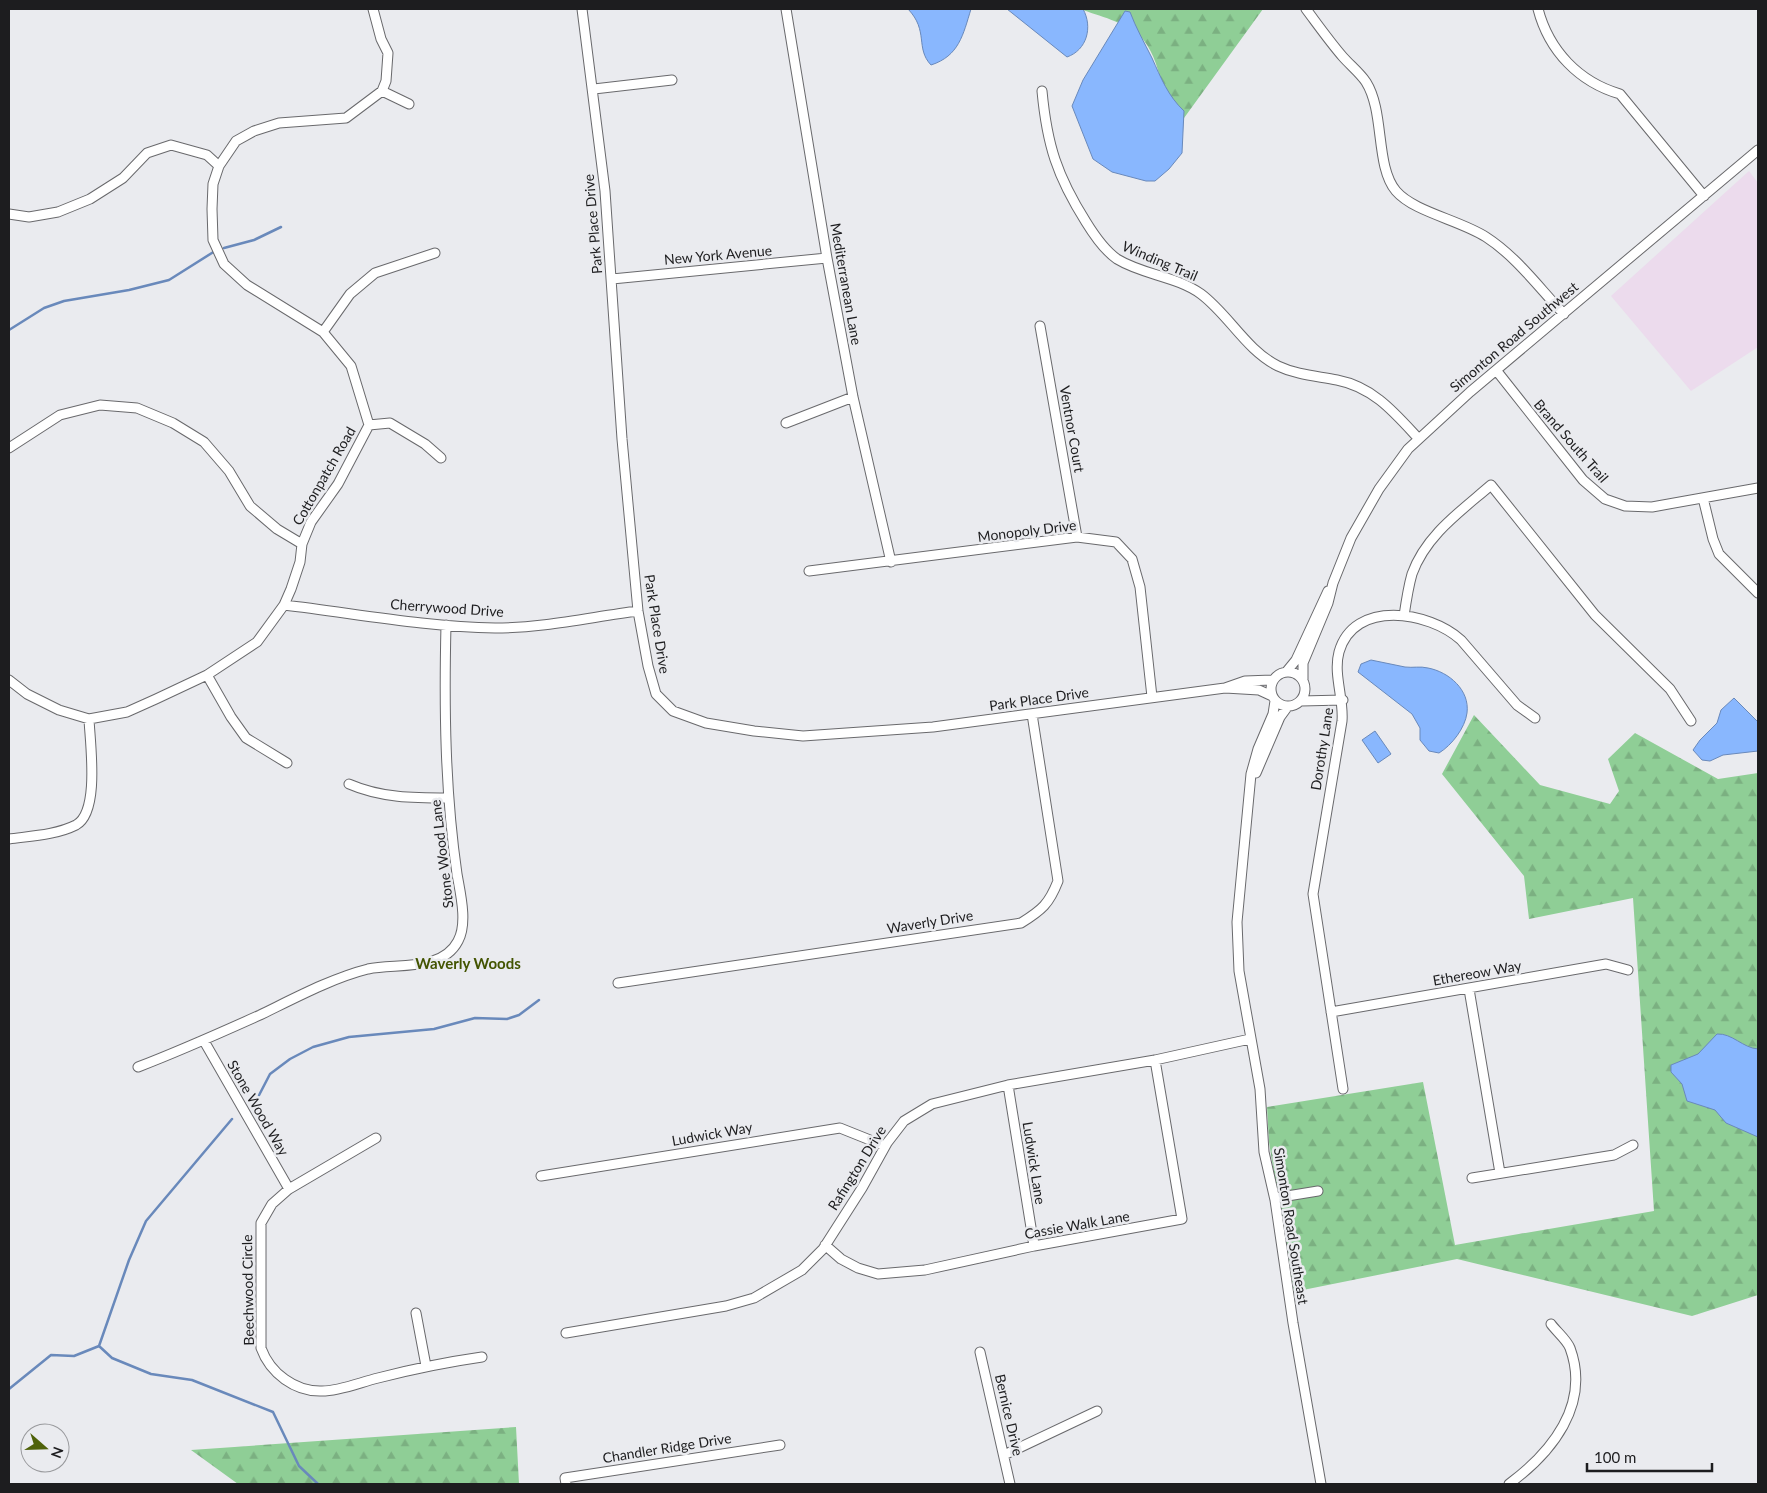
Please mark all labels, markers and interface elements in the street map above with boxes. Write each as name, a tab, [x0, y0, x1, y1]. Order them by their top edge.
street label: Park Place Drive	[580, 173, 605, 275]
street label: Mediterranean Lane	[827, 222, 866, 346]
street label: Winding Trail	[1120, 237, 1201, 284]
street label: New York Avenue	[663, 241, 773, 268]
street label: Simonton Road Southwest	[1446, 278, 1581, 395]
street label: Ventnor Court	[1057, 384, 1088, 474]
street label: Brand South Trail	[1531, 396, 1612, 486]
street label: Cottonpatch Road	[288, 423, 359, 528]
street label: Monopoly Drive	[977, 516, 1077, 545]
street label: Park Place Drive	[641, 573, 674, 675]
street label: Cherrywood Drive	[390, 595, 504, 620]
street label: Park Place Drive	[988, 683, 1090, 714]
street label: Dorothy Lane	[1307, 706, 1336, 792]
street label: Stone Wood Lane	[426, 799, 457, 909]
street label: Waverly Drive	[886, 906, 974, 937]
district label: Waverly Woods	[415, 954, 521, 972]
street label: Ethereow Way	[1431, 956, 1523, 989]
street label: Stone Wood Way	[224, 1057, 293, 1159]
street label: Ludwick Way	[670, 1118, 754, 1149]
street label: Ludwick Lane	[1020, 1120, 1049, 1206]
street label: Rafington Drive	[824, 1122, 889, 1213]
street label: Simonton Road Southeast	[1271, 1146, 1312, 1306]
street label: Cassie Walk Lane	[1023, 1207, 1131, 1242]
street label: Beechwood Circle	[238, 1234, 257, 1346]
street label: Bernice Drive	[992, 1372, 1027, 1457]
north arrow	[20, 1423, 70, 1473]
street label: Chandler Ridge Drive	[601, 1429, 733, 1466]
scale bar	[1587, 1440, 1712, 1472]
text: N	[48, 1445, 68, 1461]
text: 100 m	[1594, 1448, 1636, 1466]

